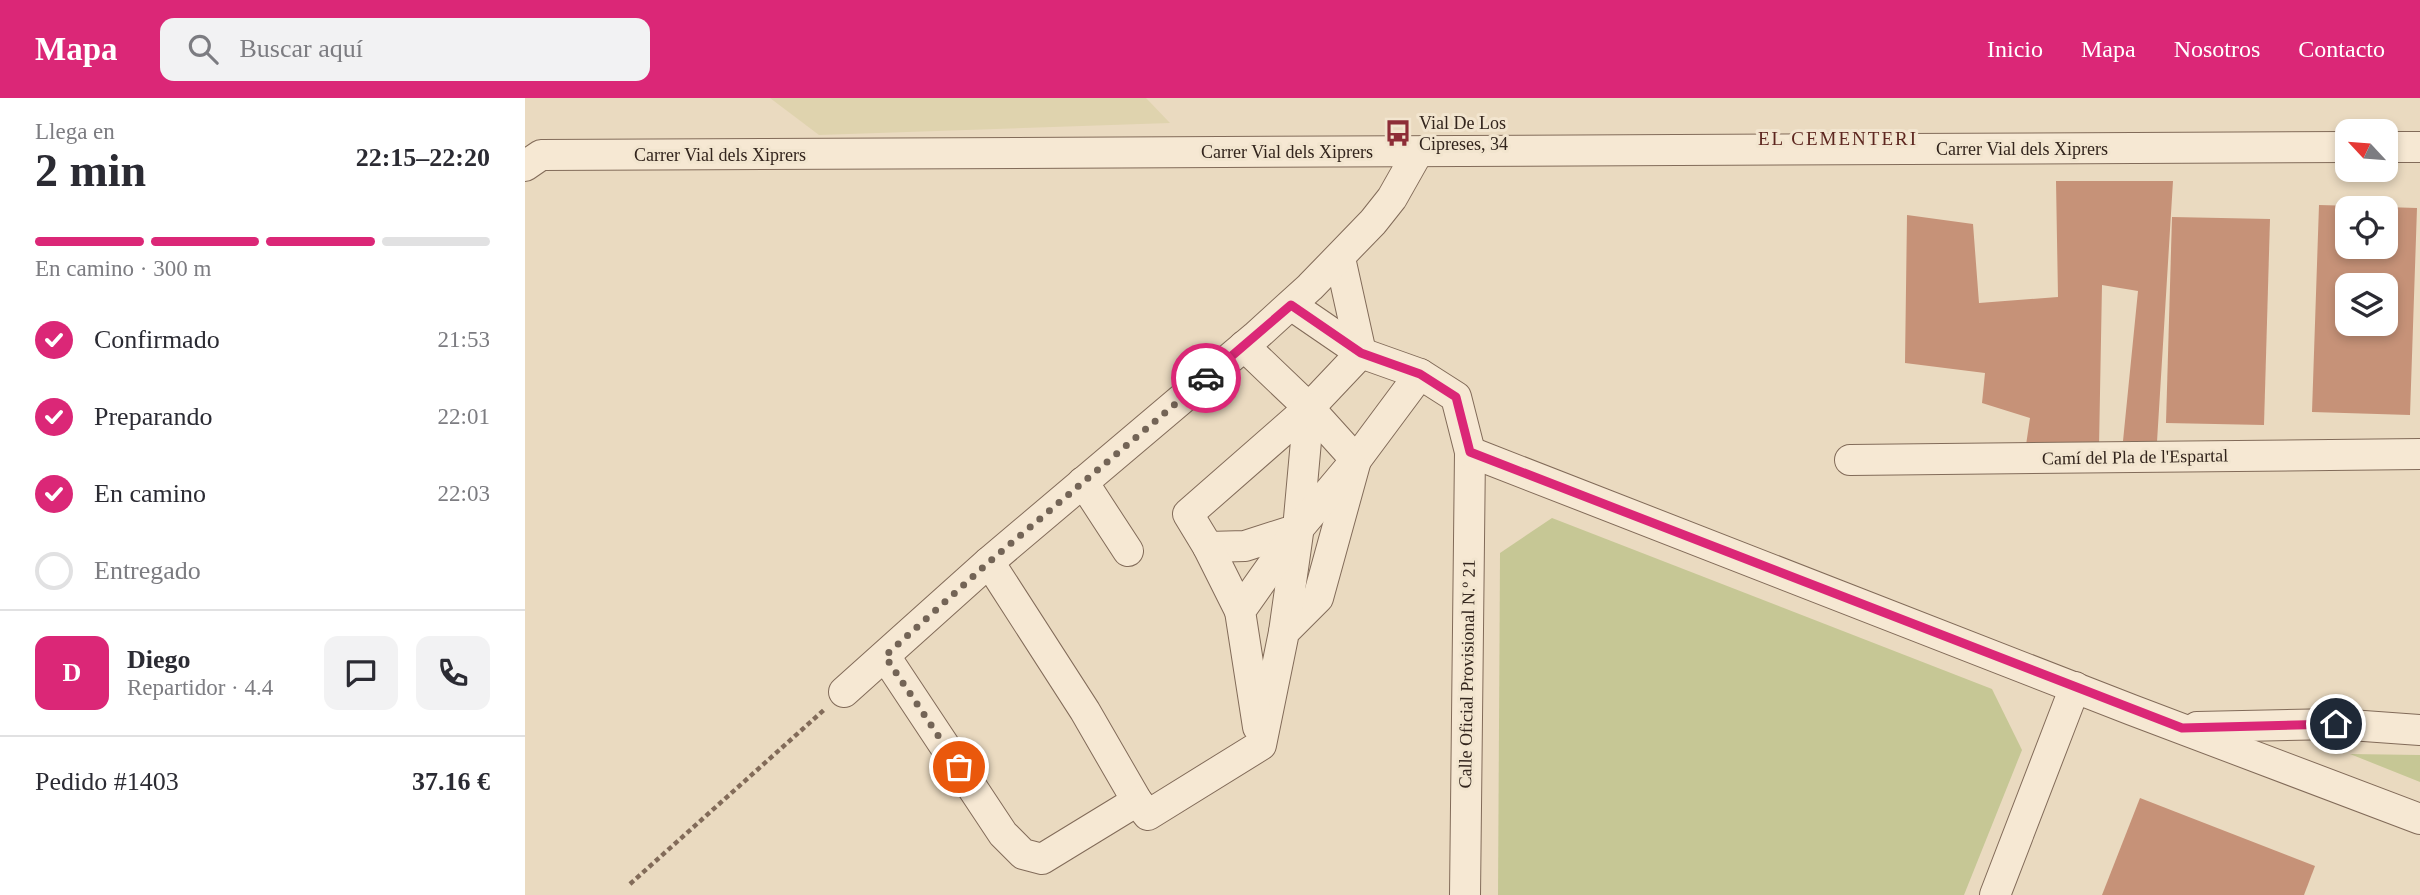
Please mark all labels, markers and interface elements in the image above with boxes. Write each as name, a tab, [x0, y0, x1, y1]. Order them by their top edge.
search box	[160, 18, 650, 81]
icon: search	[184, 30, 222, 68]
text: Mapa	[35, 31, 118, 67]
text: Buscar aquí	[240, 34, 363, 63]
text: Inicio	[1987, 36, 2043, 62]
text: Mapa	[2081, 36, 2136, 62]
text: Nosotros	[2174, 36, 2260, 62]
text: Contacto	[2298, 36, 2385, 62]
place label: Vial De Los Cipreses, 34	[1419, 113, 1508, 154]
bus stop icon: Vial De Los Cipreses, 34	[1383, 118, 1413, 148]
text: Llega en	[35, 119, 115, 144]
north arrow	[2335, 119, 2397, 182]
map controls	[2335, 119, 2398, 336]
district label: EL CEMENTERI	[1758, 128, 1918, 149]
street label: Carrer Vial dels Xiprers	[1936, 139, 2108, 159]
street label: Carrer Vial dels Xiprers	[1201, 142, 1373, 162]
text: 22:15–22:20	[356, 143, 490, 172]
text: 2 min	[35, 145, 146, 196]
street label: Carrer Vial dels Xiprers	[634, 145, 806, 165]
button: locate	[2335, 196, 2398, 259]
text: En camino · 300 m	[35, 256, 211, 281]
button: layers	[2335, 273, 2398, 336]
icon: check	[35, 321, 73, 359]
text: Confirmado	[94, 325, 220, 354]
text: 21:53	[438, 327, 490, 352]
courier	[1171, 343, 1241, 413]
icon: car	[1187, 359, 1225, 397]
icon: check	[35, 398, 73, 436]
text: Preparando	[94, 402, 212, 431]
text: 22:01	[438, 404, 490, 429]
street label: Camí del Pla de l'Espartal	[2042, 445, 2228, 469]
icon: check	[35, 475, 73, 513]
text: En camino	[94, 479, 206, 508]
text: 22:03	[438, 481, 490, 506]
text: Entregado	[94, 556, 201, 585]
street label: Calle Oficial Provisional N.º 21	[1455, 559, 1479, 789]
button: chat	[324, 636, 398, 710]
button: phone	[416, 636, 490, 710]
text: Diego	[127, 645, 191, 674]
text: D	[63, 658, 81, 687]
text: Repartidor · 4.4	[127, 675, 273, 700]
pin	[2306, 694, 2366, 754]
icon: home	[2317, 705, 2355, 743]
pin	[929, 737, 989, 797]
icon: bag	[940, 748, 978, 786]
text: Pedido #1403	[35, 767, 179, 796]
text: 37.16 €	[412, 767, 490, 796]

